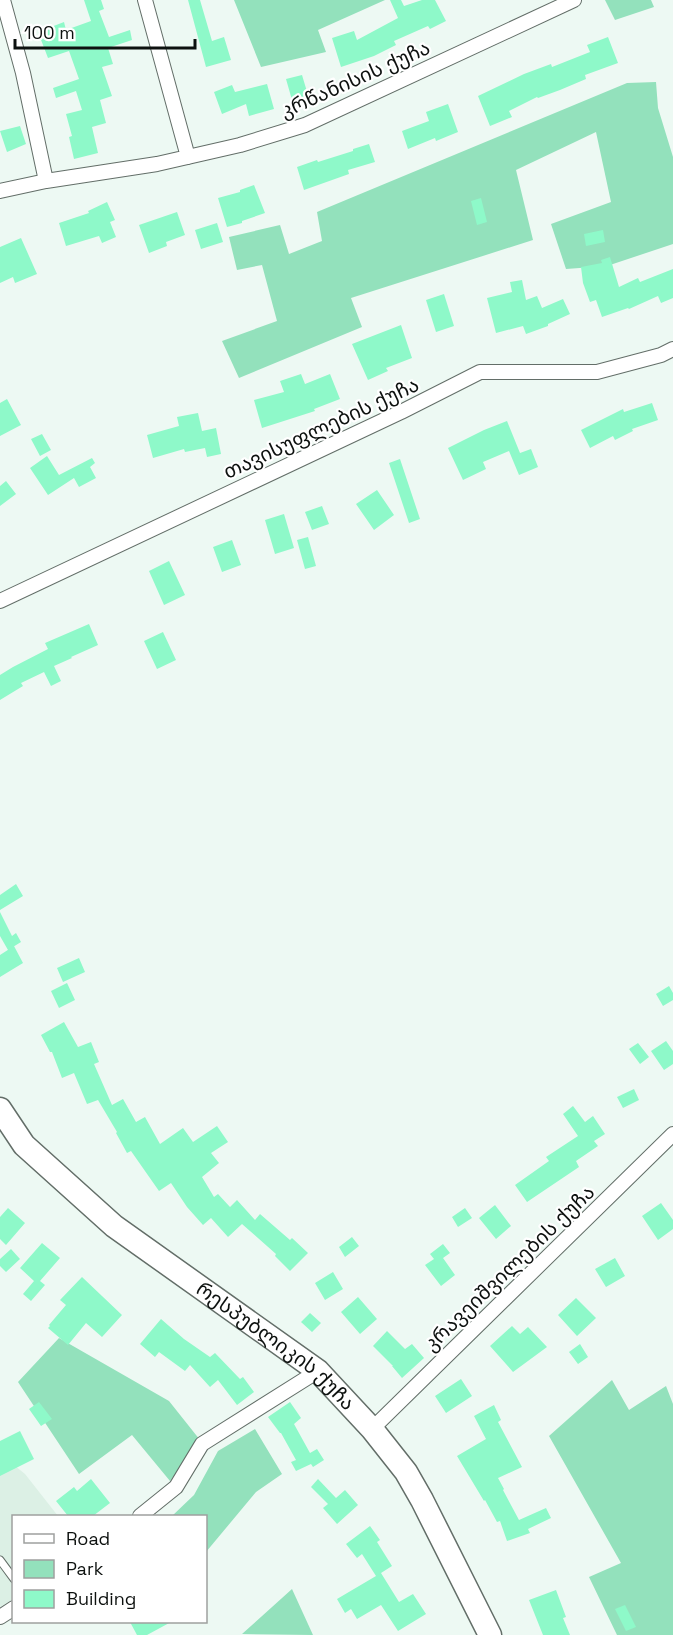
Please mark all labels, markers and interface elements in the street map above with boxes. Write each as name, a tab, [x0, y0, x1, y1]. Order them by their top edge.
scale bar	[15, 12, 195, 50]
text: 100 m	[24, 21, 75, 44]
street label: კრწანისის ქუჩა	[276, 34, 434, 124]
street label: თავისუფლების ქუჩა	[219, 371, 423, 485]
street label: კრავეიშვილების ქუჩა	[418, 1179, 600, 1357]
street label: რესპუბლიკის ქუჩა	[191, 1276, 361, 1416]
legend	[12, 1515, 207, 1623]
text: Road	[66, 1527, 110, 1550]
text: Park	[66, 1557, 104, 1580]
text: Building	[66, 1587, 136, 1610]

